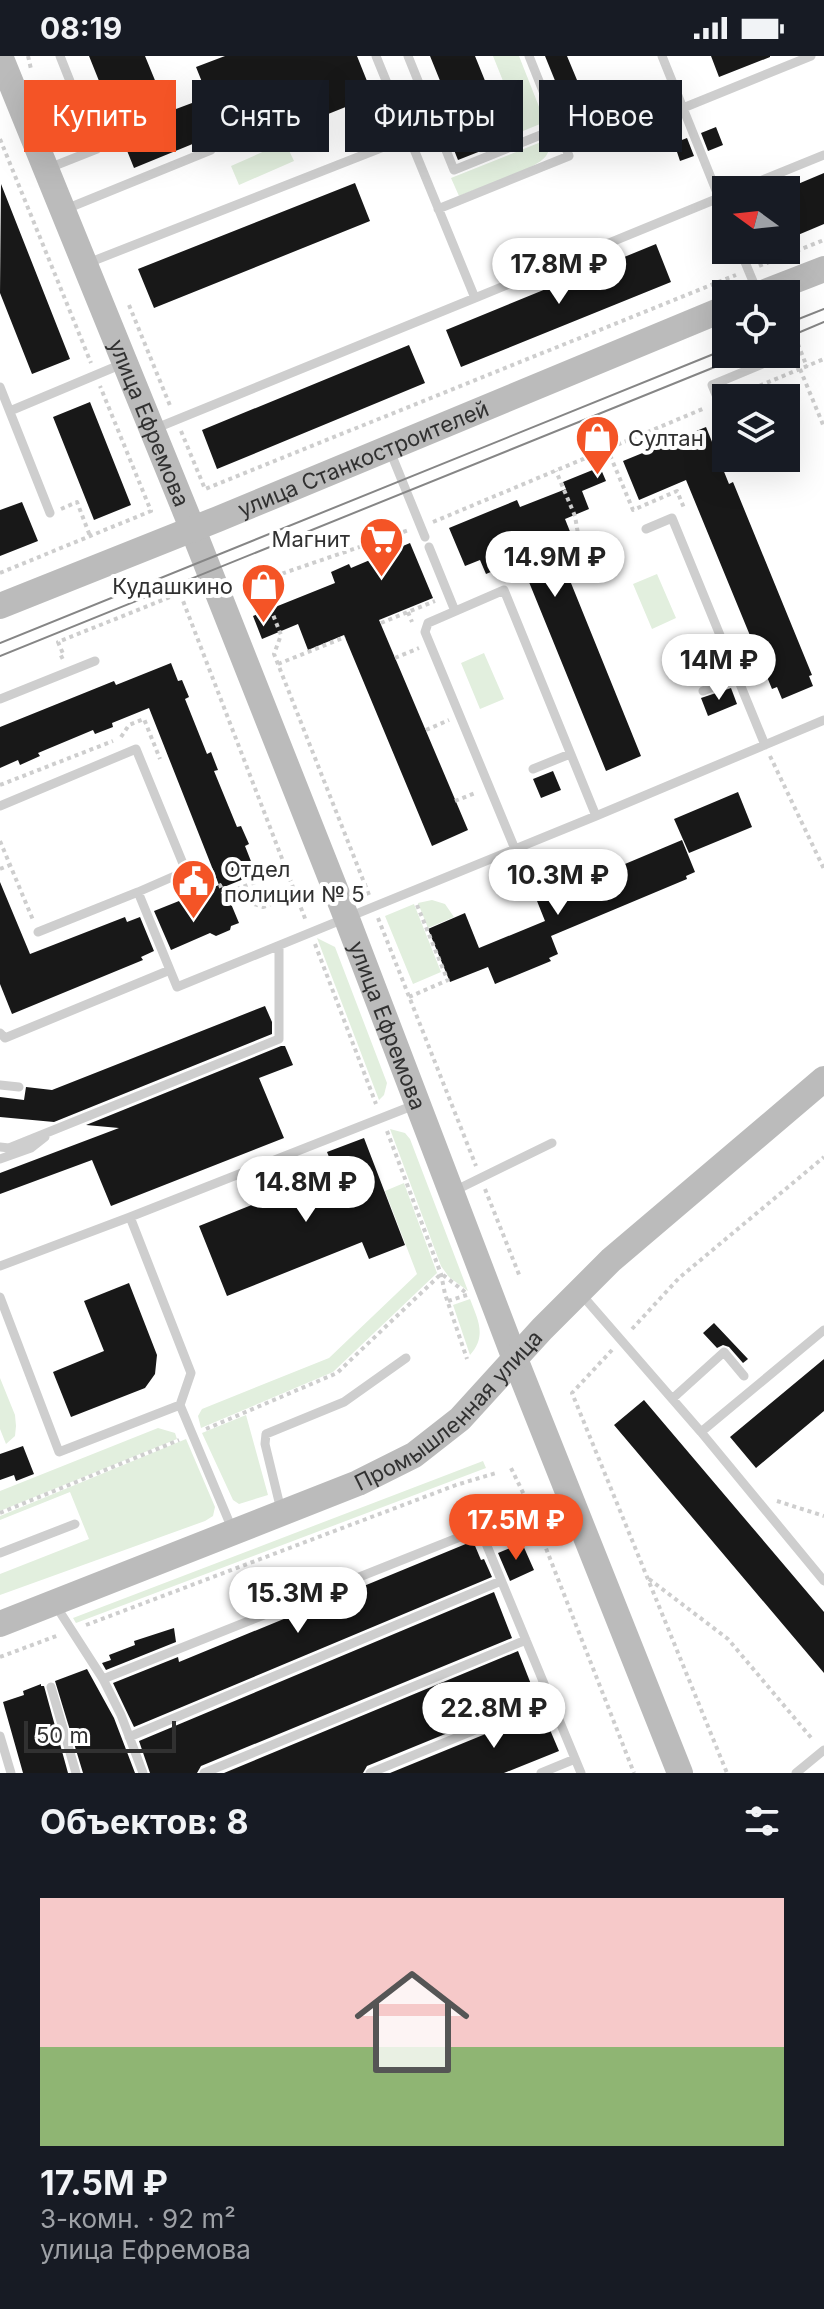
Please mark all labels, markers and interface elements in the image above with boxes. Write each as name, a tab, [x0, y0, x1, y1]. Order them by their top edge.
text: 08:19	[40, 10, 122, 46]
chip: Купить	[24, 80, 176, 152]
chip: Снять	[192, 80, 329, 152]
chip: Фильтры	[345, 80, 523, 152]
chip: Новое	[539, 80, 682, 152]
north arrow	[712, 176, 800, 264]
map controls	[712, 176, 800, 472]
pin: 17.8M ₽	[485, 238, 633, 306]
text: 17.8M ₽	[510, 248, 608, 279]
button: locate	[712, 280, 800, 368]
street label: улица Ефремова	[104, 335, 195, 510]
button: layers	[712, 384, 800, 472]
street label: улица Станкостроителей	[234, 395, 493, 522]
shop icon: Султан	[573, 414, 621, 477]
place label: Султан	[628, 425, 704, 451]
supermarket icon: Магнит	[357, 515, 405, 578]
place label: Магнит	[272, 526, 351, 552]
pin: 14.9M ₽	[481, 531, 629, 599]
text: 14.9M ₽	[504, 541, 606, 572]
shop icon: Кудашкино	[240, 562, 288, 625]
place label: Кудашкино	[112, 573, 233, 599]
pin: 14M ₽	[663, 634, 775, 702]
text: 14M ₽	[680, 644, 758, 675]
pin: 10.3M ₽	[484, 849, 632, 917]
place label: Отдел полиции № 5	[224, 856, 365, 907]
public building icon: Отдел полиции № 5	[169, 858, 217, 921]
text: 10.3M ₽	[507, 859, 609, 890]
street label: улица Ефремова	[344, 937, 432, 1113]
pin: 14.8M ₽	[232, 1156, 380, 1224]
text: 14.8M ₽	[255, 1166, 357, 1197]
street label: Промышленная улица	[350, 1325, 548, 1496]
pin: 17.5M ₽	[442, 1494, 590, 1562]
text: 17.5M ₽	[467, 1504, 565, 1535]
pin: 15.3M ₽	[224, 1567, 372, 1635]
text: 15.3M ₽	[247, 1577, 349, 1608]
pin: 22.8M ₽	[420, 1682, 568, 1750]
text: 22.8M ₽	[440, 1692, 548, 1723]
scale bar	[24, 1717, 176, 1753]
text: 50 m	[36, 1722, 89, 1748]
icon: filters	[740, 1799, 784, 1843]
text: Объектов: 8	[40, 1801, 249, 1842]
icon: home	[340, 1950, 484, 2094]
text: 17.5M ₽	[40, 2162, 168, 2203]
text: 3-комн. · 92 m²	[40, 2203, 236, 2234]
text: улица Ефремова	[40, 2234, 251, 2265]

